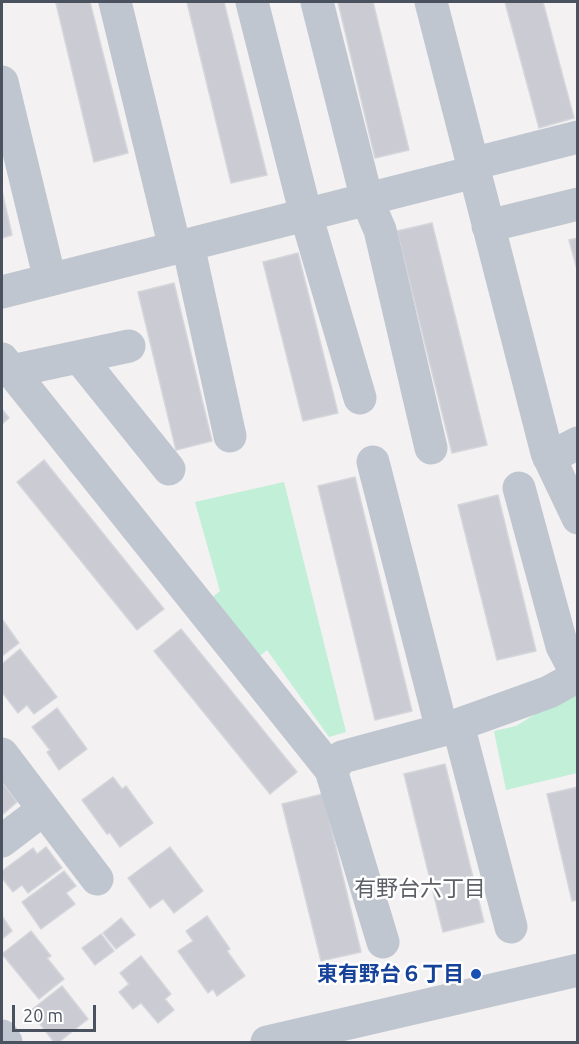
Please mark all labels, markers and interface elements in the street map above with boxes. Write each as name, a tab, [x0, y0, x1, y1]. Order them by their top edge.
district label: 有野台六丁目	[354, 876, 486, 902]
place label: 東有野台６丁目	[317, 961, 464, 987]
marker: 東有野台６丁目	[469, 967, 483, 981]
scale bar	[15, 993, 99, 1031]
text: 20 m	[23, 1005, 63, 1025]

